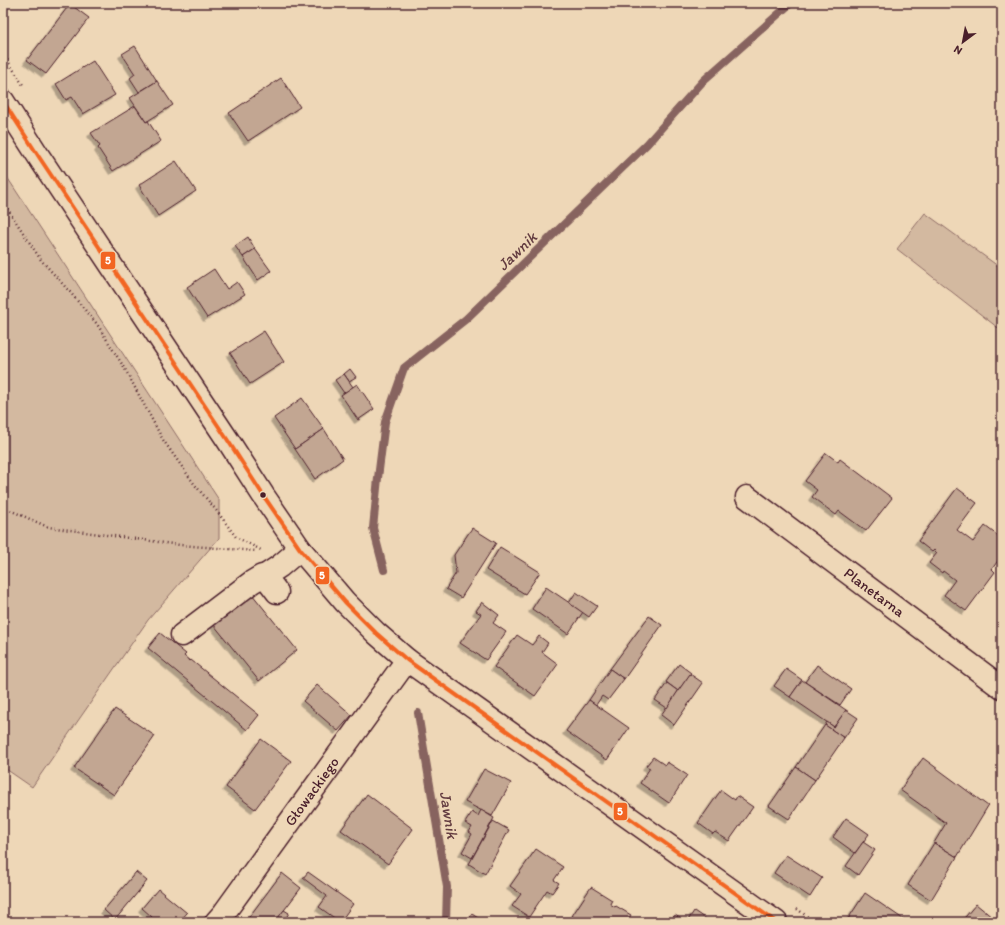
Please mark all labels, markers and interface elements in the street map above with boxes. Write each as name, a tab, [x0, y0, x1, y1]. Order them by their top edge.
north arrow	[943, 22, 983, 62]
text: N	[951, 43, 965, 58]
water label: Jawnik	[493, 227, 541, 274]
line badge: 5	[100, 251, 116, 270]
text: 5	[105, 254, 111, 267]
unlabelled marker	[258, 490, 268, 500]
street label: Planetarna	[840, 564, 908, 621]
line badge: 5	[315, 566, 330, 585]
text: 5	[319, 569, 325, 582]
street label: Głowackiego	[281, 753, 343, 830]
water label: Jawnik	[436, 790, 462, 841]
line badge: 5	[613, 802, 628, 821]
text: 5	[617, 805, 623, 818]

